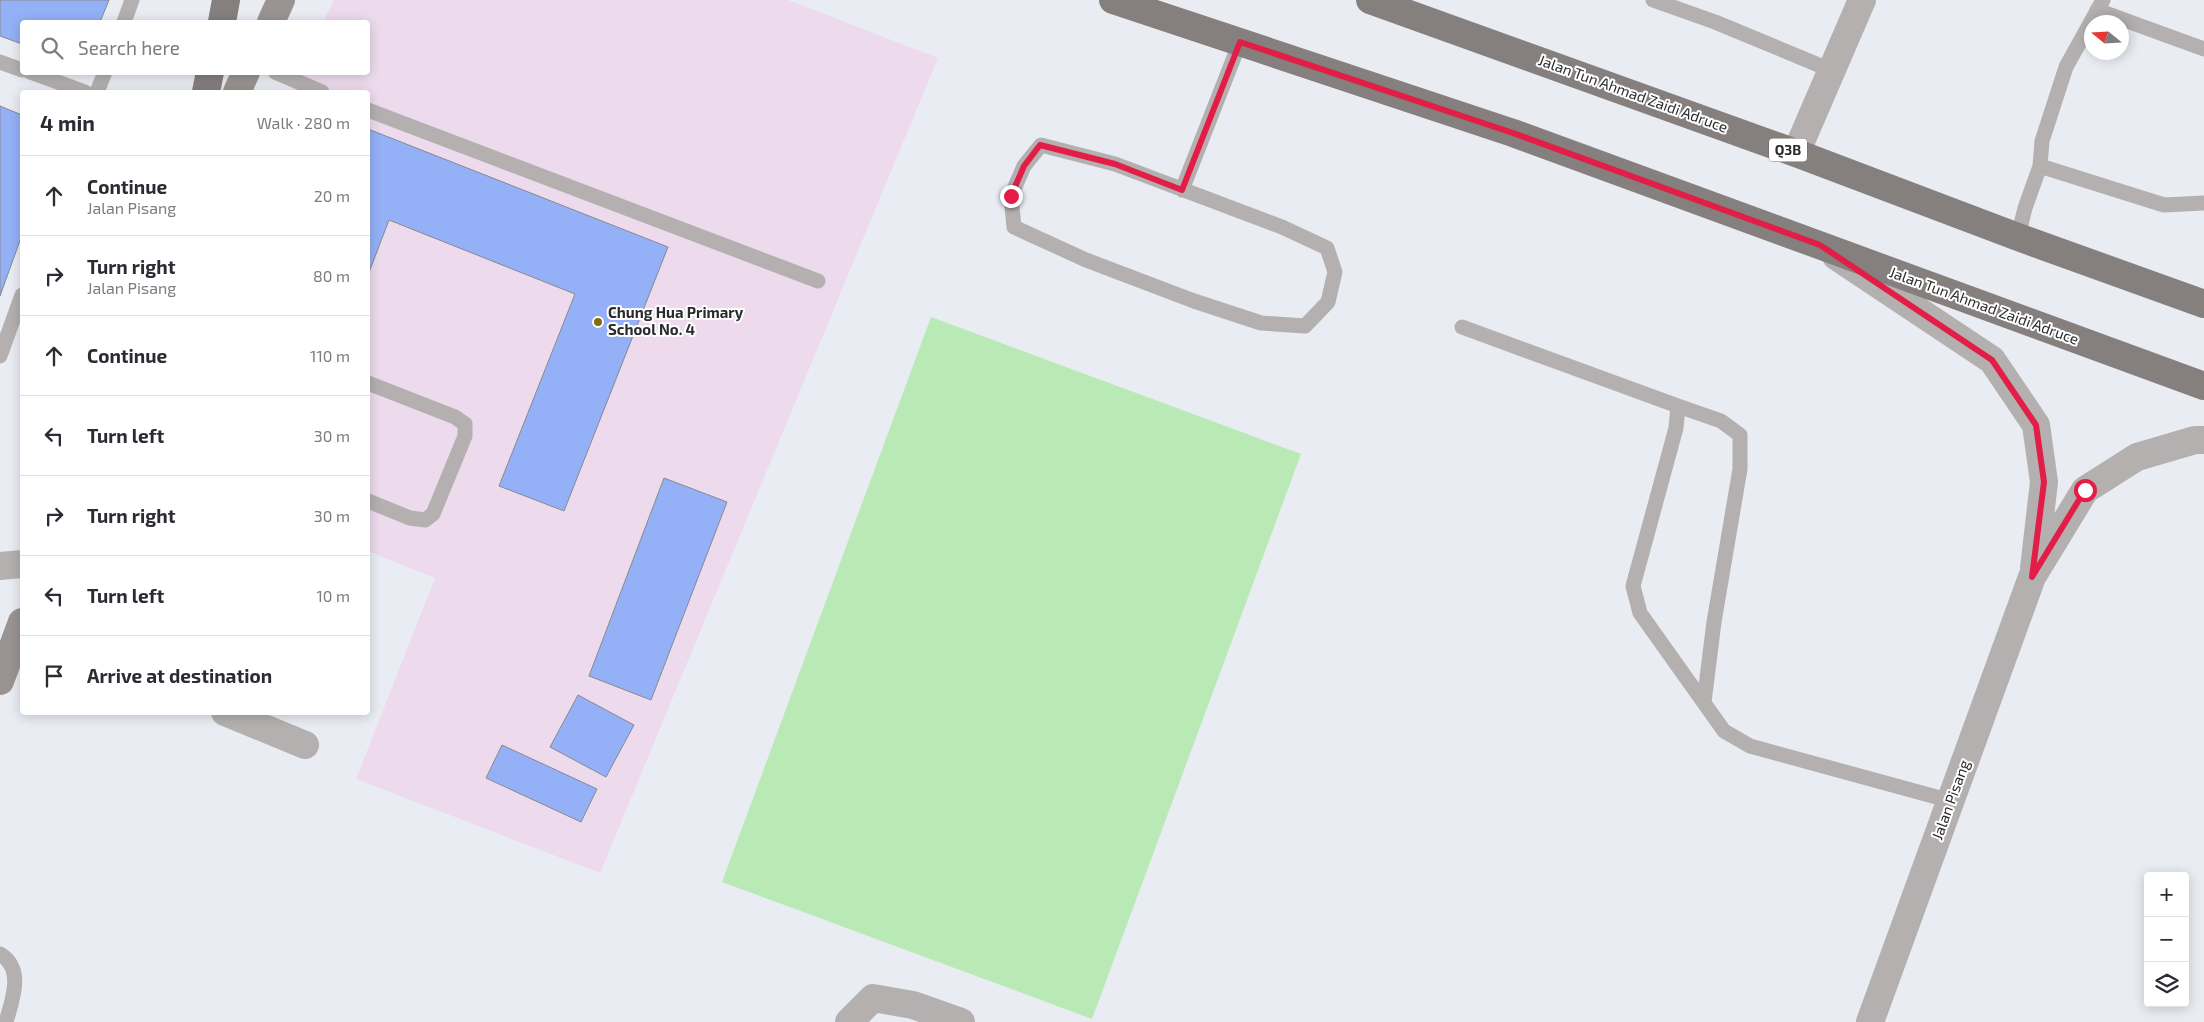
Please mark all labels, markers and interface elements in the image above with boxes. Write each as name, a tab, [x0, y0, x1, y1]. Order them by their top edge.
north arrow	[2084, 15, 2129, 60]
search box	[20, 20, 370, 75]
icon: search	[38, 34, 66, 62]
text: Search here	[78, 36, 180, 59]
street label: Jalan Tun Ahmad Zaidi Adruce	[1536, 50, 1731, 136]
text: 4 min	[40, 110, 95, 135]
text: Walk · 280 m	[257, 113, 350, 132]
road number: Q3B	[1769, 138, 1807, 162]
text: Continue	[87, 175, 167, 198]
icon: ahead	[40, 182, 68, 210]
route end	[1000, 185, 1023, 208]
text: 20 m	[314, 186, 350, 205]
text: Jalan Pisang	[87, 198, 176, 217]
text: Turn right	[87, 255, 175, 278]
icon: right	[40, 262, 68, 290]
street label: Jalan Tun Ahmad Zaidi Adruce	[1887, 262, 2082, 348]
text: 80 m	[313, 266, 350, 285]
text: Jalan Pisang	[87, 278, 176, 297]
place label: Chung Hua Primary School No. 4	[608, 303, 744, 338]
marker: Chung Hua Primary School No. 4	[592, 316, 604, 328]
icon: ahead	[40, 342, 68, 370]
text: Continue	[87, 344, 167, 367]
text: 110 m	[310, 346, 350, 365]
icon: left	[40, 422, 68, 450]
text: Turn left	[87, 424, 164, 447]
text: 30 m	[314, 426, 350, 445]
route start	[2074, 479, 2097, 502]
icon: right	[40, 502, 68, 530]
text: Turn right	[87, 504, 175, 527]
text: 30 m	[314, 506, 350, 525]
icon: left	[40, 582, 68, 610]
text: Turn left	[87, 584, 164, 607]
text: 10 m	[316, 586, 350, 605]
icon: arrive	[40, 662, 68, 690]
text: Arrive at destination	[87, 664, 272, 687]
street label: Jalan Pisang	[1927, 757, 1973, 842]
map controls	[2144, 872, 2189, 1007]
button: +	[2144, 872, 2189, 917]
button: −	[2144, 917, 2189, 962]
button: layers	[2144, 962, 2189, 1007]

